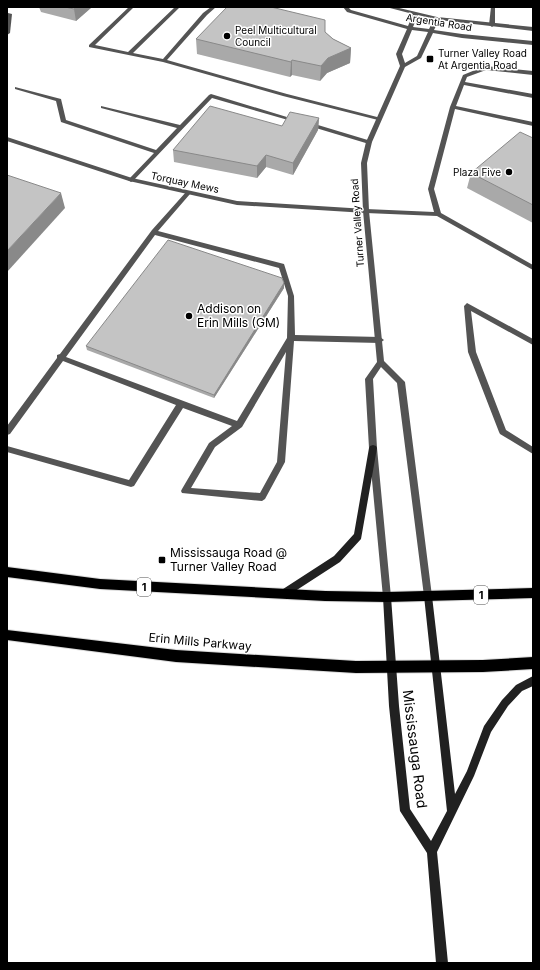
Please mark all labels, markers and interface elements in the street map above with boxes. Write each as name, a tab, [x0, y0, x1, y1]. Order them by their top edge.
street label: Argentia Road	[405, 11, 473, 33]
place label: Peel Multicultural Council	[235, 24, 317, 48]
marker: Peel Multicultural Council	[222, 31, 232, 41]
place label: Turner Valley Road At Argentia Road	[438, 47, 527, 71]
marker: Turner Valley Road At Argentia Road	[425, 54, 435, 64]
place label: Plaza Five	[453, 166, 501, 178]
marker: Plaza Five	[504, 167, 514, 177]
street label: Torquay Mews	[150, 169, 220, 195]
street label: Turner Valley Road	[348, 178, 366, 268]
place label: Addison on Erin Mills (GM)	[197, 301, 280, 330]
marker: Addison on Erin Mills (GM)	[184, 311, 194, 321]
place label: Mississauga Road @ Turner Valley Road	[170, 545, 287, 574]
marker: Mississauga Road @ Turner Valley Road	[157, 555, 167, 565]
road number: 1	[137, 578, 151, 596]
road number: 1	[474, 586, 488, 604]
street label: Erin Mills Parkway	[148, 630, 252, 654]
street label: Mississauga Road	[400, 689, 431, 809]

